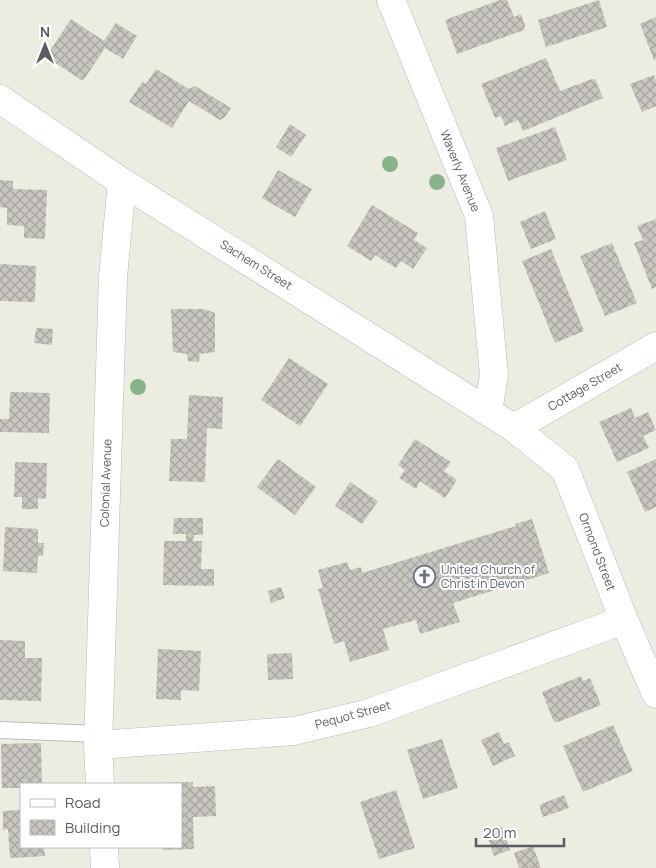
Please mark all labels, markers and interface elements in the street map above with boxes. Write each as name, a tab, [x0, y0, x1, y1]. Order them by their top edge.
north arrow	[20, 20, 70, 70]
text: N	[40, 22, 50, 41]
street label: Waverly Avenue	[436, 127, 485, 214]
street label: Sachem Street	[217, 236, 296, 294]
street label: Cottage Street	[545, 358, 625, 415]
street label: Colonial Avenue	[95, 438, 116, 527]
street label: Ormond Street	[575, 510, 620, 593]
place label: United Church of Christ in Devon	[441, 561, 536, 592]
church icon: United Church of Christ in Devon	[413, 565, 437, 589]
street label: Pequot Street	[313, 696, 393, 733]
legend	[20, 783, 182, 848]
text: Road	[65, 792, 101, 813]
scale bar	[476, 816, 564, 848]
text: Building	[65, 817, 120, 838]
text: 20 m	[483, 822, 516, 843]

